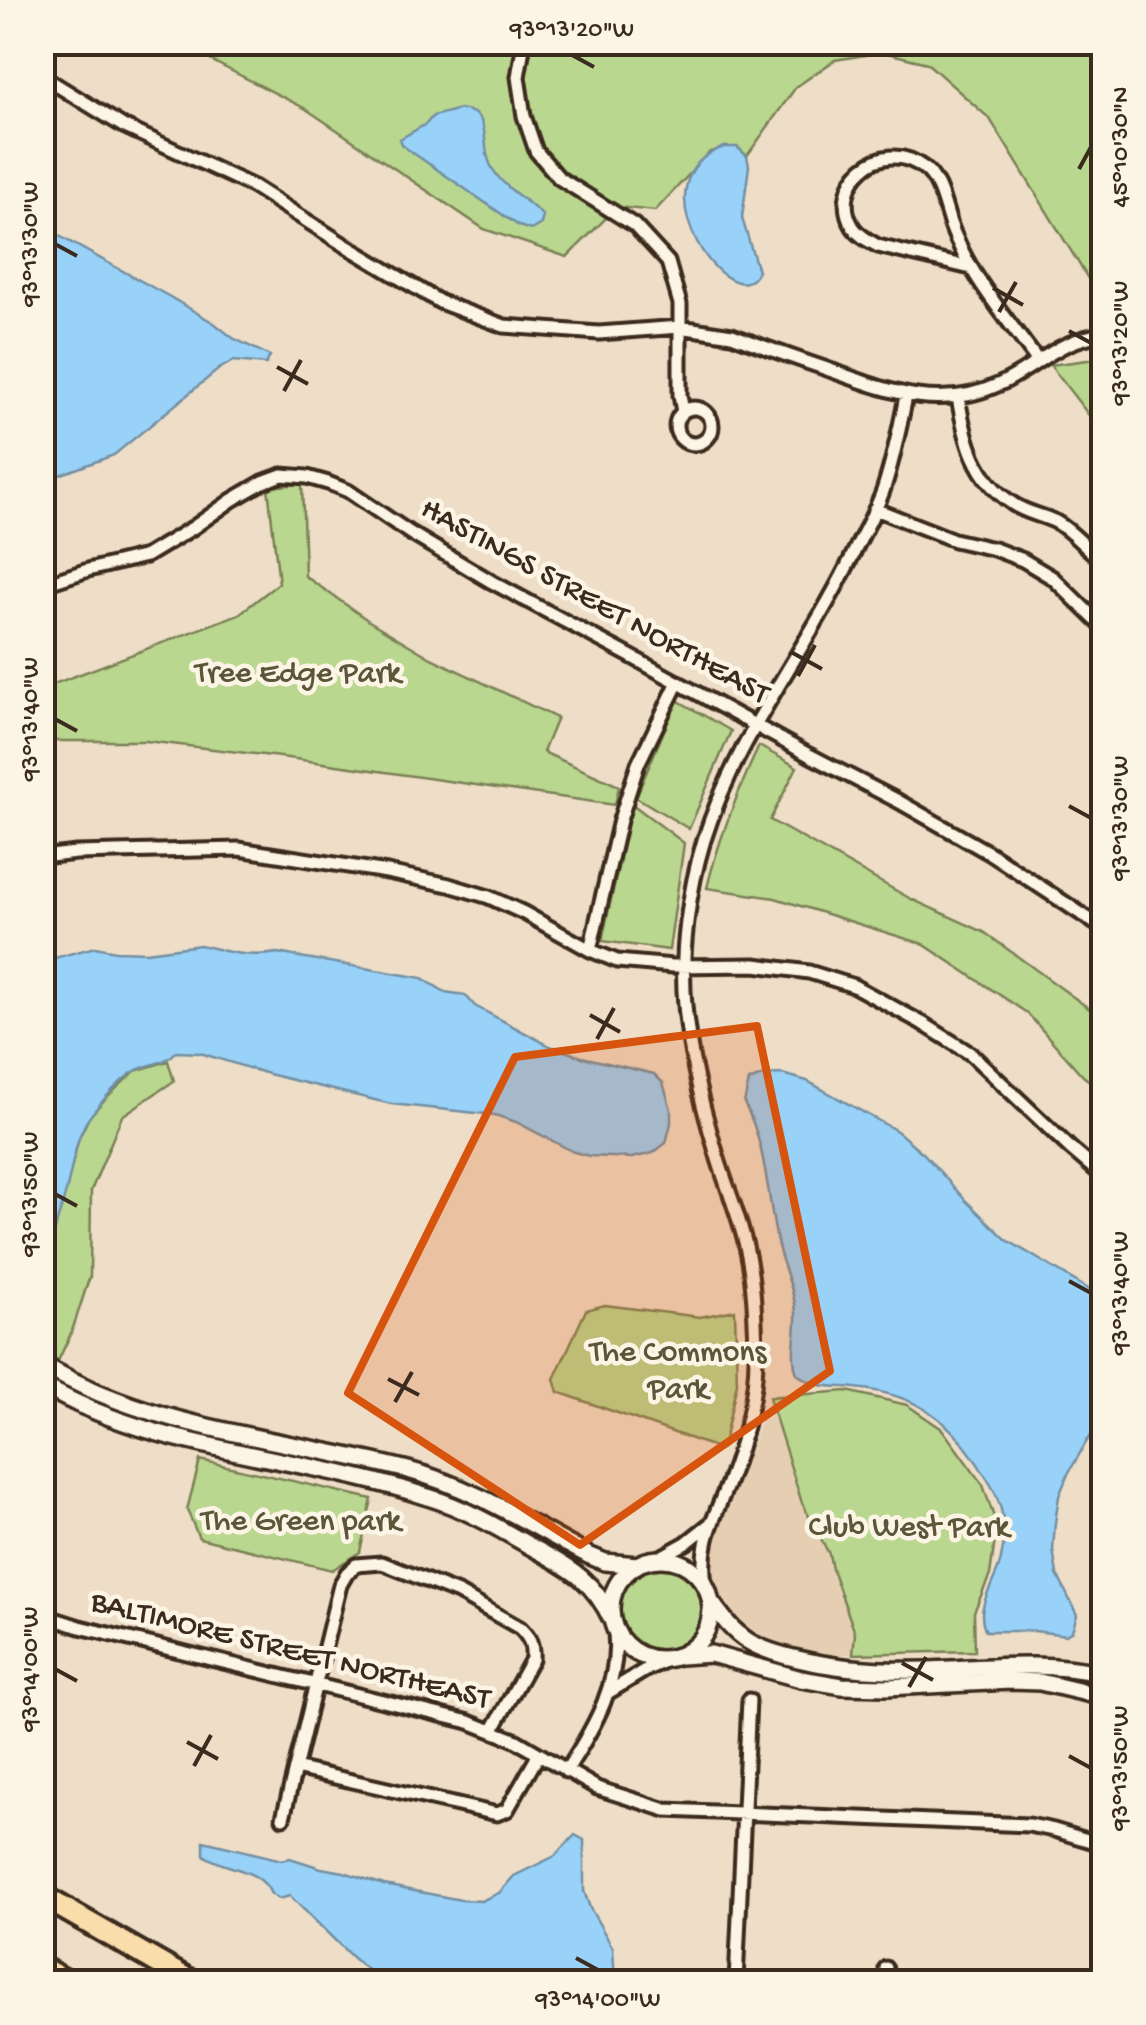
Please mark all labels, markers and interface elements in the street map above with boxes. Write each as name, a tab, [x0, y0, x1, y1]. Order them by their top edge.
text: 93°13'20"W	[509, 17, 634, 46]
text: 45°10'30"N	[1108, 87, 1137, 207]
text: 93°13'30"W	[18, 182, 47, 307]
text: 93°13'20"W	[1108, 281, 1137, 406]
street label: HASTINGS STREET NORTHEAST	[413, 491, 776, 716]
park label: Tree Edge Park	[193, 656, 404, 694]
text: 93°13'40"W	[18, 657, 47, 782]
text: 93°13'30"W	[1108, 756, 1137, 881]
text: 93°13'50"W	[18, 1131, 47, 1258]
text: 93°13'40"W	[1108, 1231, 1137, 1356]
park label: The Commons Park	[588, 1335, 768, 1410]
park label: The Green park	[199, 1504, 404, 1542]
park label: Club West Park	[808, 1510, 1012, 1548]
street label: BALTIMORE STREET NORTHEAST	[86, 1584, 495, 1720]
text: 93°14'00"W	[18, 1606, 47, 1733]
text: 93°13'50"W	[1108, 1705, 1137, 1832]
text: 93°14'00"W	[534, 1987, 661, 2016]

